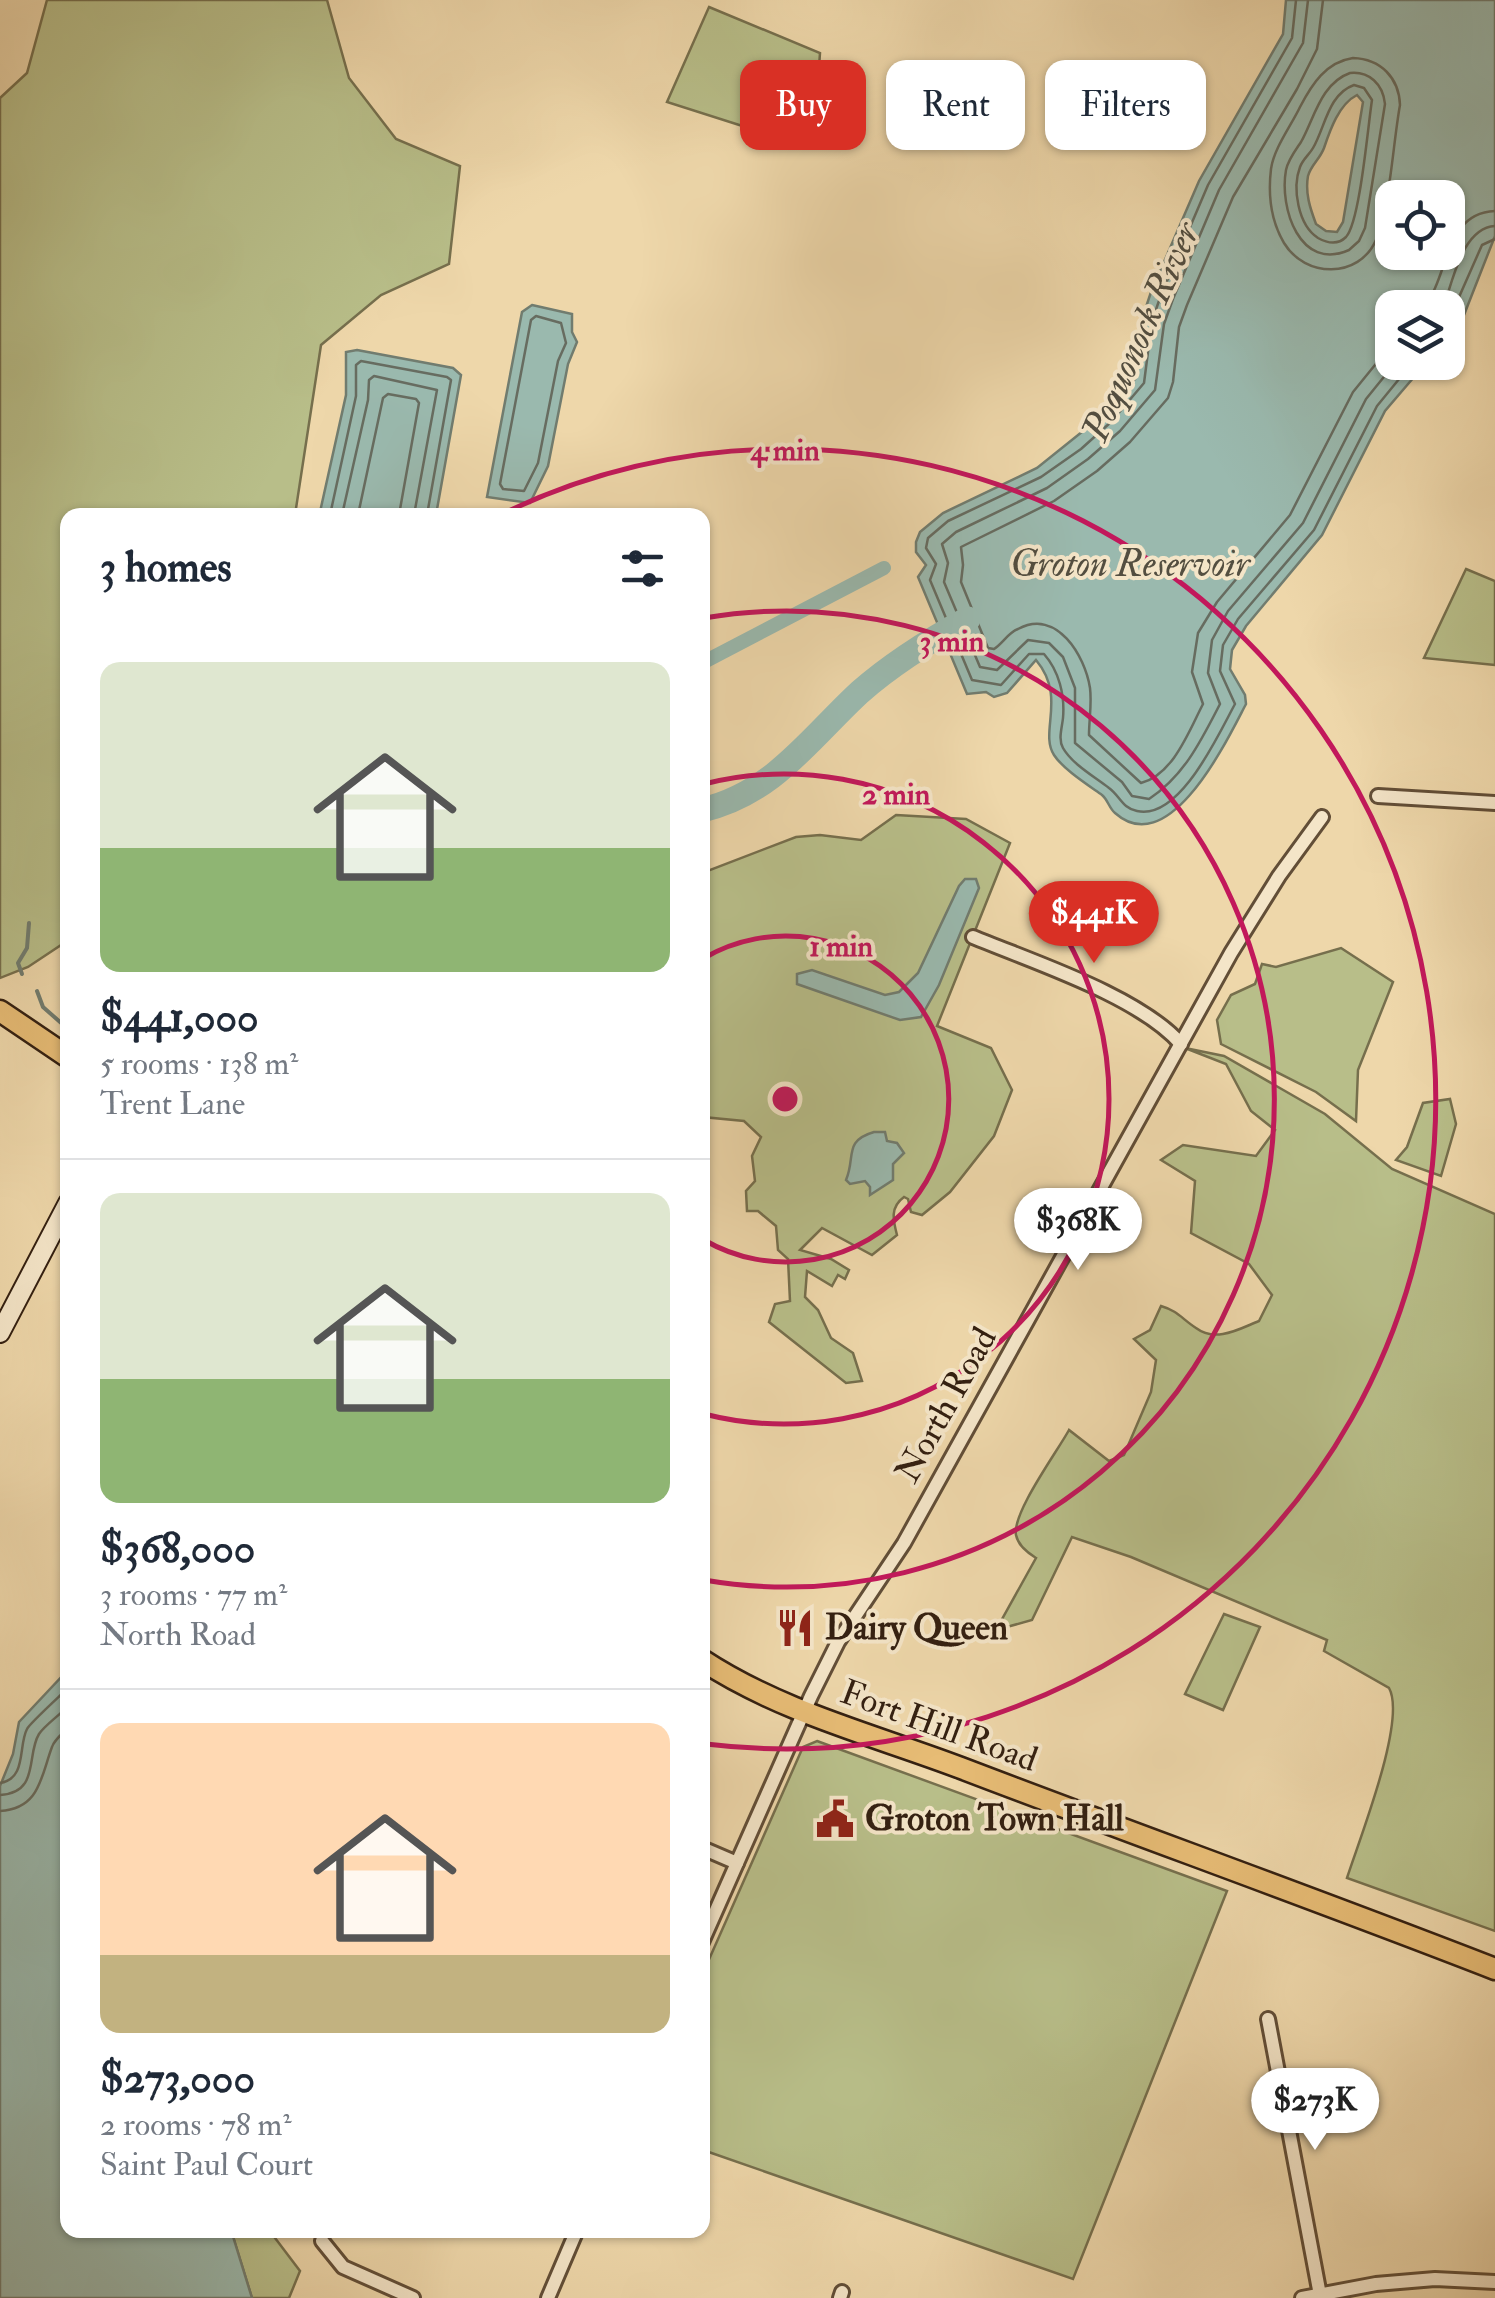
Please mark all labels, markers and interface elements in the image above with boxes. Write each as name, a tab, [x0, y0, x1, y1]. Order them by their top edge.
chip: Buy	[740, 60, 866, 150]
chip: Rent	[886, 60, 1025, 150]
chip: Filters	[1045, 60, 1206, 150]
map controls	[1375, 180, 1465, 380]
button: locate	[1375, 180, 1465, 270]
water label: Poquonock River	[1071, 213, 1211, 450]
button: layers	[1375, 290, 1465, 380]
text: 4 min	[749, 432, 820, 469]
water label: Groton Reservoir	[1010, 540, 1252, 588]
icon: filters	[615, 541, 670, 596]
text: 3 homes	[100, 542, 232, 594]
text: 3 min	[920, 623, 985, 660]
icon: home	[295, 727, 475, 907]
text: 2 min	[862, 776, 931, 813]
pin: $441K	[1024, 881, 1164, 966]
text: $441K	[1051, 893, 1137, 933]
text: 1 min	[809, 928, 873, 965]
text: $441,000	[100, 992, 259, 1044]
text: 5 rooms · 138 m²	[100, 1044, 298, 1084]
centre of rings	[767, 1081, 803, 1117]
text: Trent Lane	[100, 1084, 245, 1124]
pin: $368K	[1008, 1188, 1148, 1273]
text: $368K	[1036, 1200, 1120, 1240]
icon: home	[295, 1258, 475, 1438]
street label: North Road	[885, 1320, 1007, 1490]
text: $368,000	[100, 1523, 255, 1575]
text: 3 rooms · 77 m²	[100, 1575, 287, 1615]
place label: Dairy Queen	[825, 1606, 1008, 1651]
restaurant icon: Dairy Queen	[774, 1607, 816, 1649]
text: North Road	[100, 1615, 256, 1655]
street label: Fort Hill Road	[835, 1670, 1043, 1782]
icon: home	[295, 1788, 475, 1968]
place label: Groton Town Hall	[865, 1797, 1125, 1841]
public building icon: Groton Town Hall	[814, 1798, 856, 1840]
text: $273,000	[100, 2053, 255, 2105]
pin: $273K	[1245, 2068, 1385, 2153]
text: $273K	[1273, 2080, 1357, 2120]
text: 2 rooms · 78 m²	[100, 2105, 291, 2145]
text: Saint Paul Court	[100, 2145, 313, 2185]

